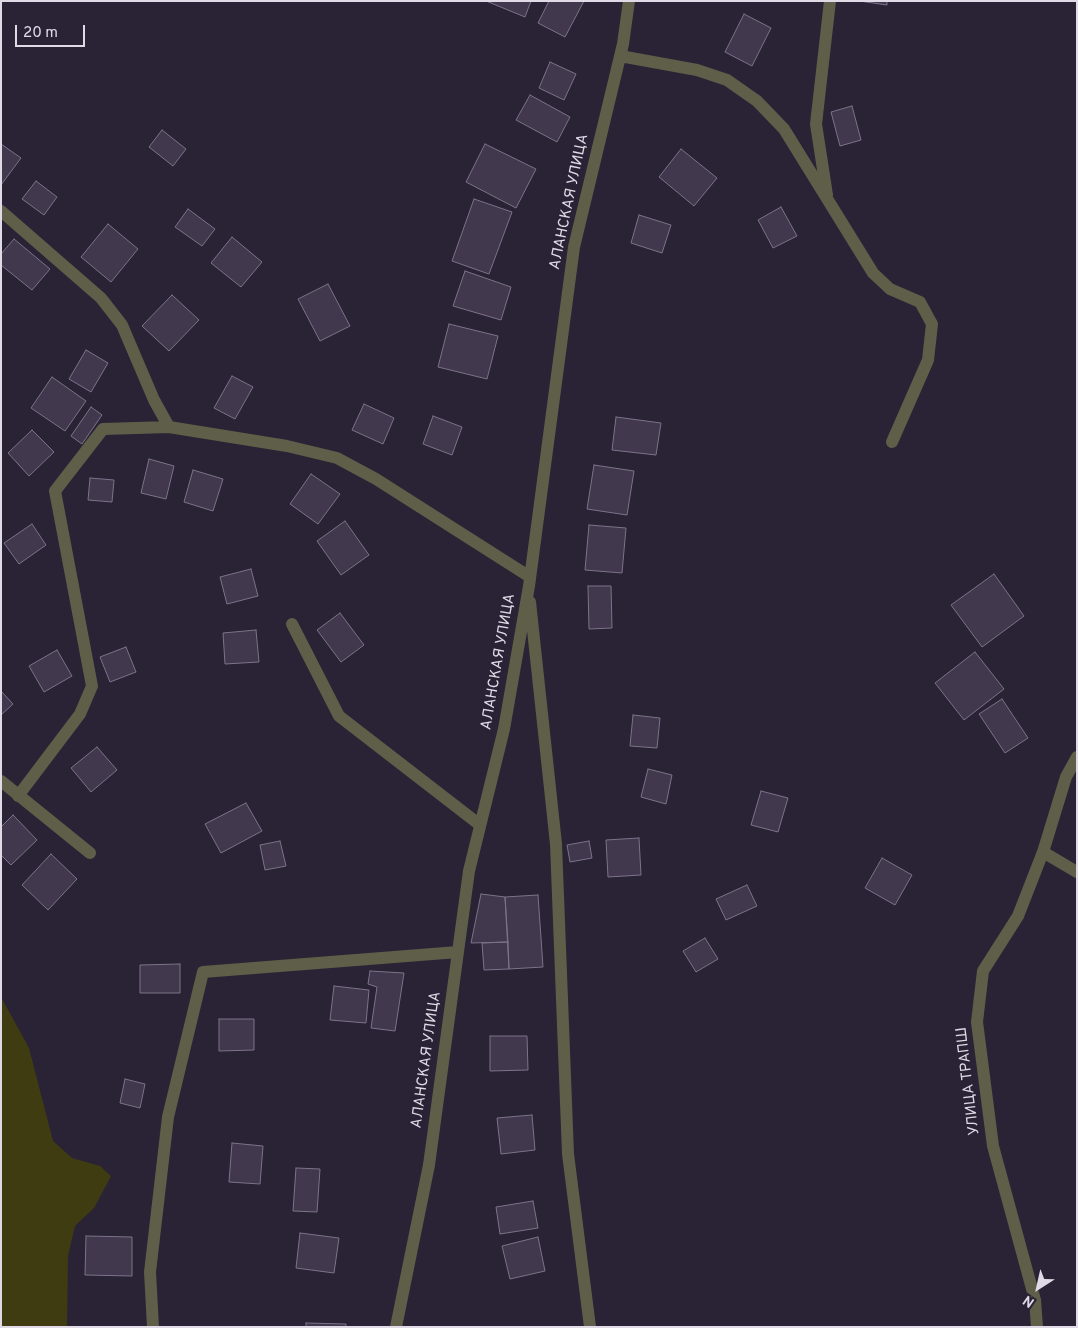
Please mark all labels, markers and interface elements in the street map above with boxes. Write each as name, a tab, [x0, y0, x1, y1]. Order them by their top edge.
scale bar	[18, 15, 88, 47]
text: 20 m	[23, 24, 58, 43]
street label: АЛАНСКАЯ УЛИЦА	[547, 133, 593, 271]
street label: АЛАНСКАЯ УЛИЦА	[478, 592, 520, 732]
street label: АЛАНСКАЯ УЛИЦА	[408, 990, 446, 1130]
street label: УЛИЦА ТРАПШ	[953, 1026, 985, 1136]
north arrow	[1013, 1263, 1063, 1313]
text: N	[1020, 1291, 1038, 1311]

